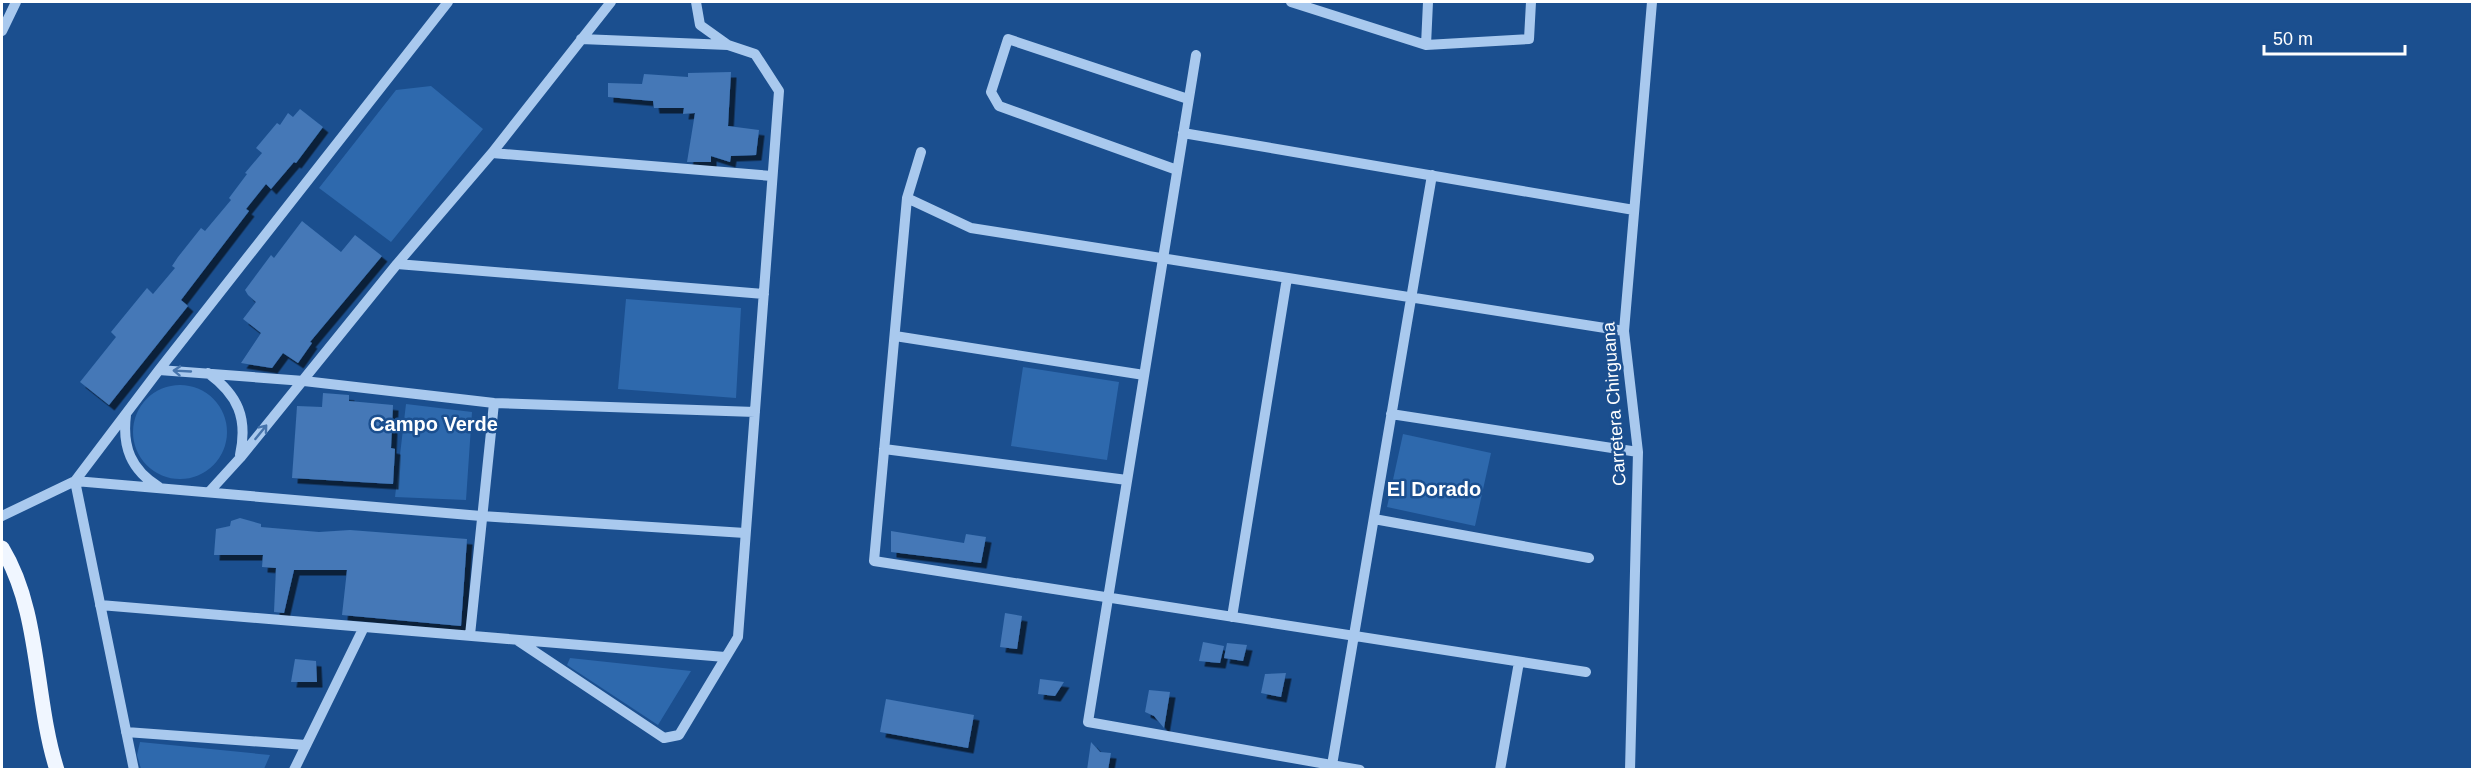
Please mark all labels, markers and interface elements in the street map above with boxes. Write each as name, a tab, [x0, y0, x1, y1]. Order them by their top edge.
scale bar	[2264, 18, 2405, 56]
text: 50 m	[2273, 29, 2313, 49]
street label: Carretera Chirguana	[1598, 320, 1630, 487]
one-way arrow	[173, 366, 193, 377]
district label: Campo Verde	[370, 413, 498, 435]
one-way arrow	[255, 424, 268, 440]
district label: El Dorado	[1387, 478, 1481, 500]

